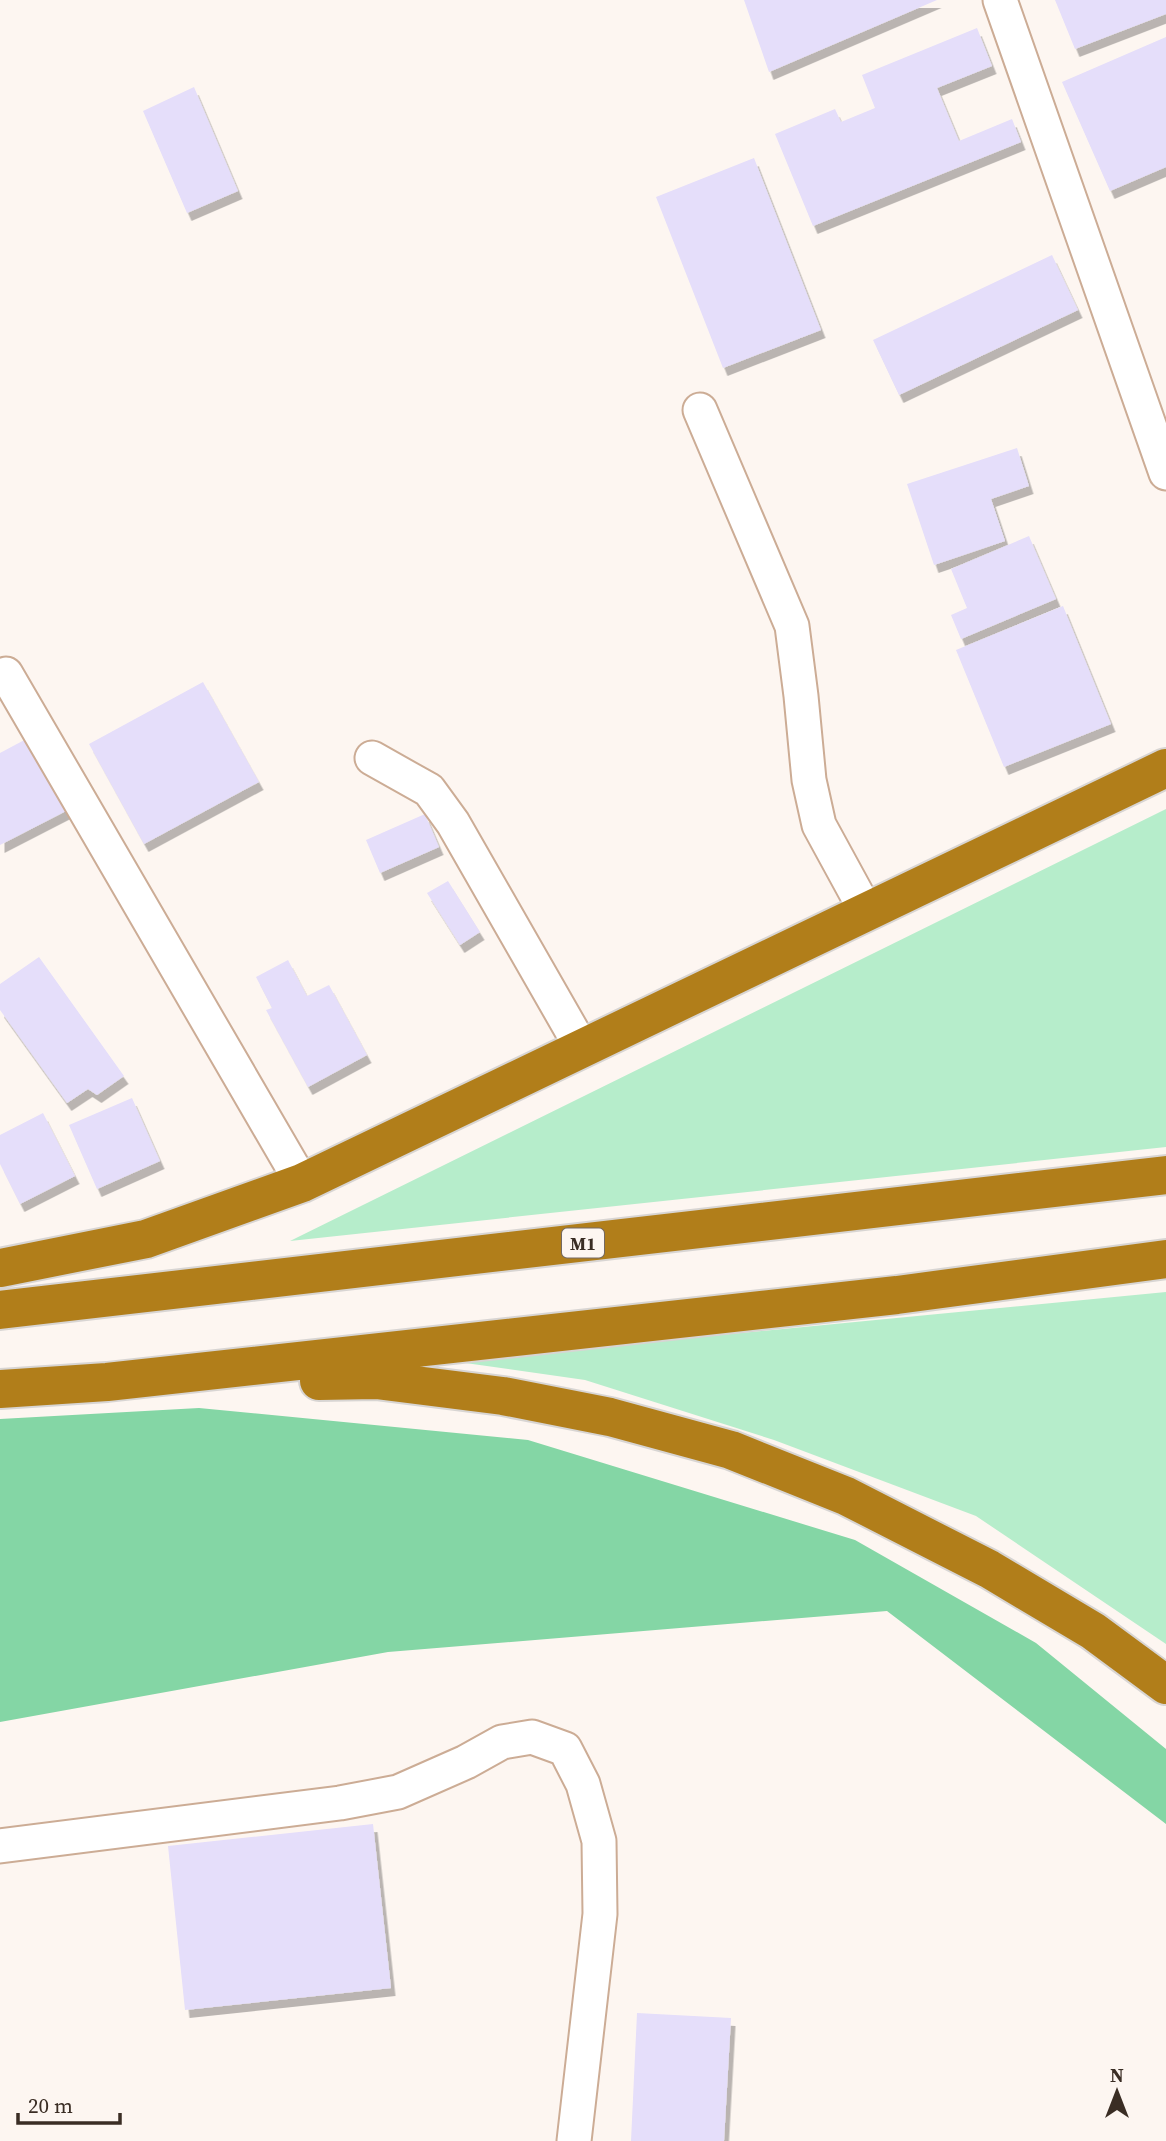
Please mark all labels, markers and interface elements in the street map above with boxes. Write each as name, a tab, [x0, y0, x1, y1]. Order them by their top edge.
road number: M1	[562, 1228, 604, 1258]
north arrow	[1082, 2057, 1152, 2127]
text: N	[1110, 2062, 1124, 2088]
scale bar	[18, 2082, 119, 2126]
text: 20 m	[28, 2091, 73, 2120]

